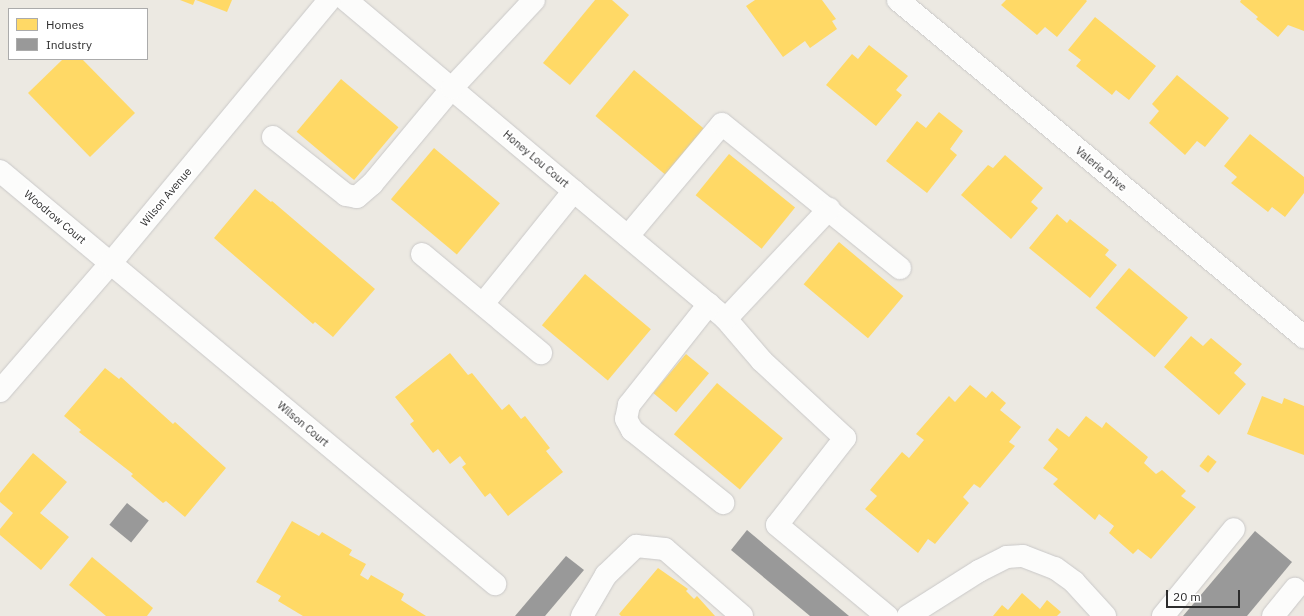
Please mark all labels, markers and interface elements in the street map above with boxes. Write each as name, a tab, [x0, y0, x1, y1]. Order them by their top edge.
legend	[8, 8, 148, 60]
text: Homes	[46, 17, 84, 32]
text: Industry	[46, 37, 92, 52]
street label: Honey Lou Court	[500, 128, 572, 190]
street label: Valerie Drive	[1073, 144, 1129, 194]
street label: Wilson Avenue	[138, 165, 194, 229]
street label: Woodrow Court	[21, 187, 89, 247]
street label: Wilson Court	[275, 399, 331, 449]
scale bar	[1168, 582, 1242, 608]
text: 20 m	[1173, 589, 1201, 604]

